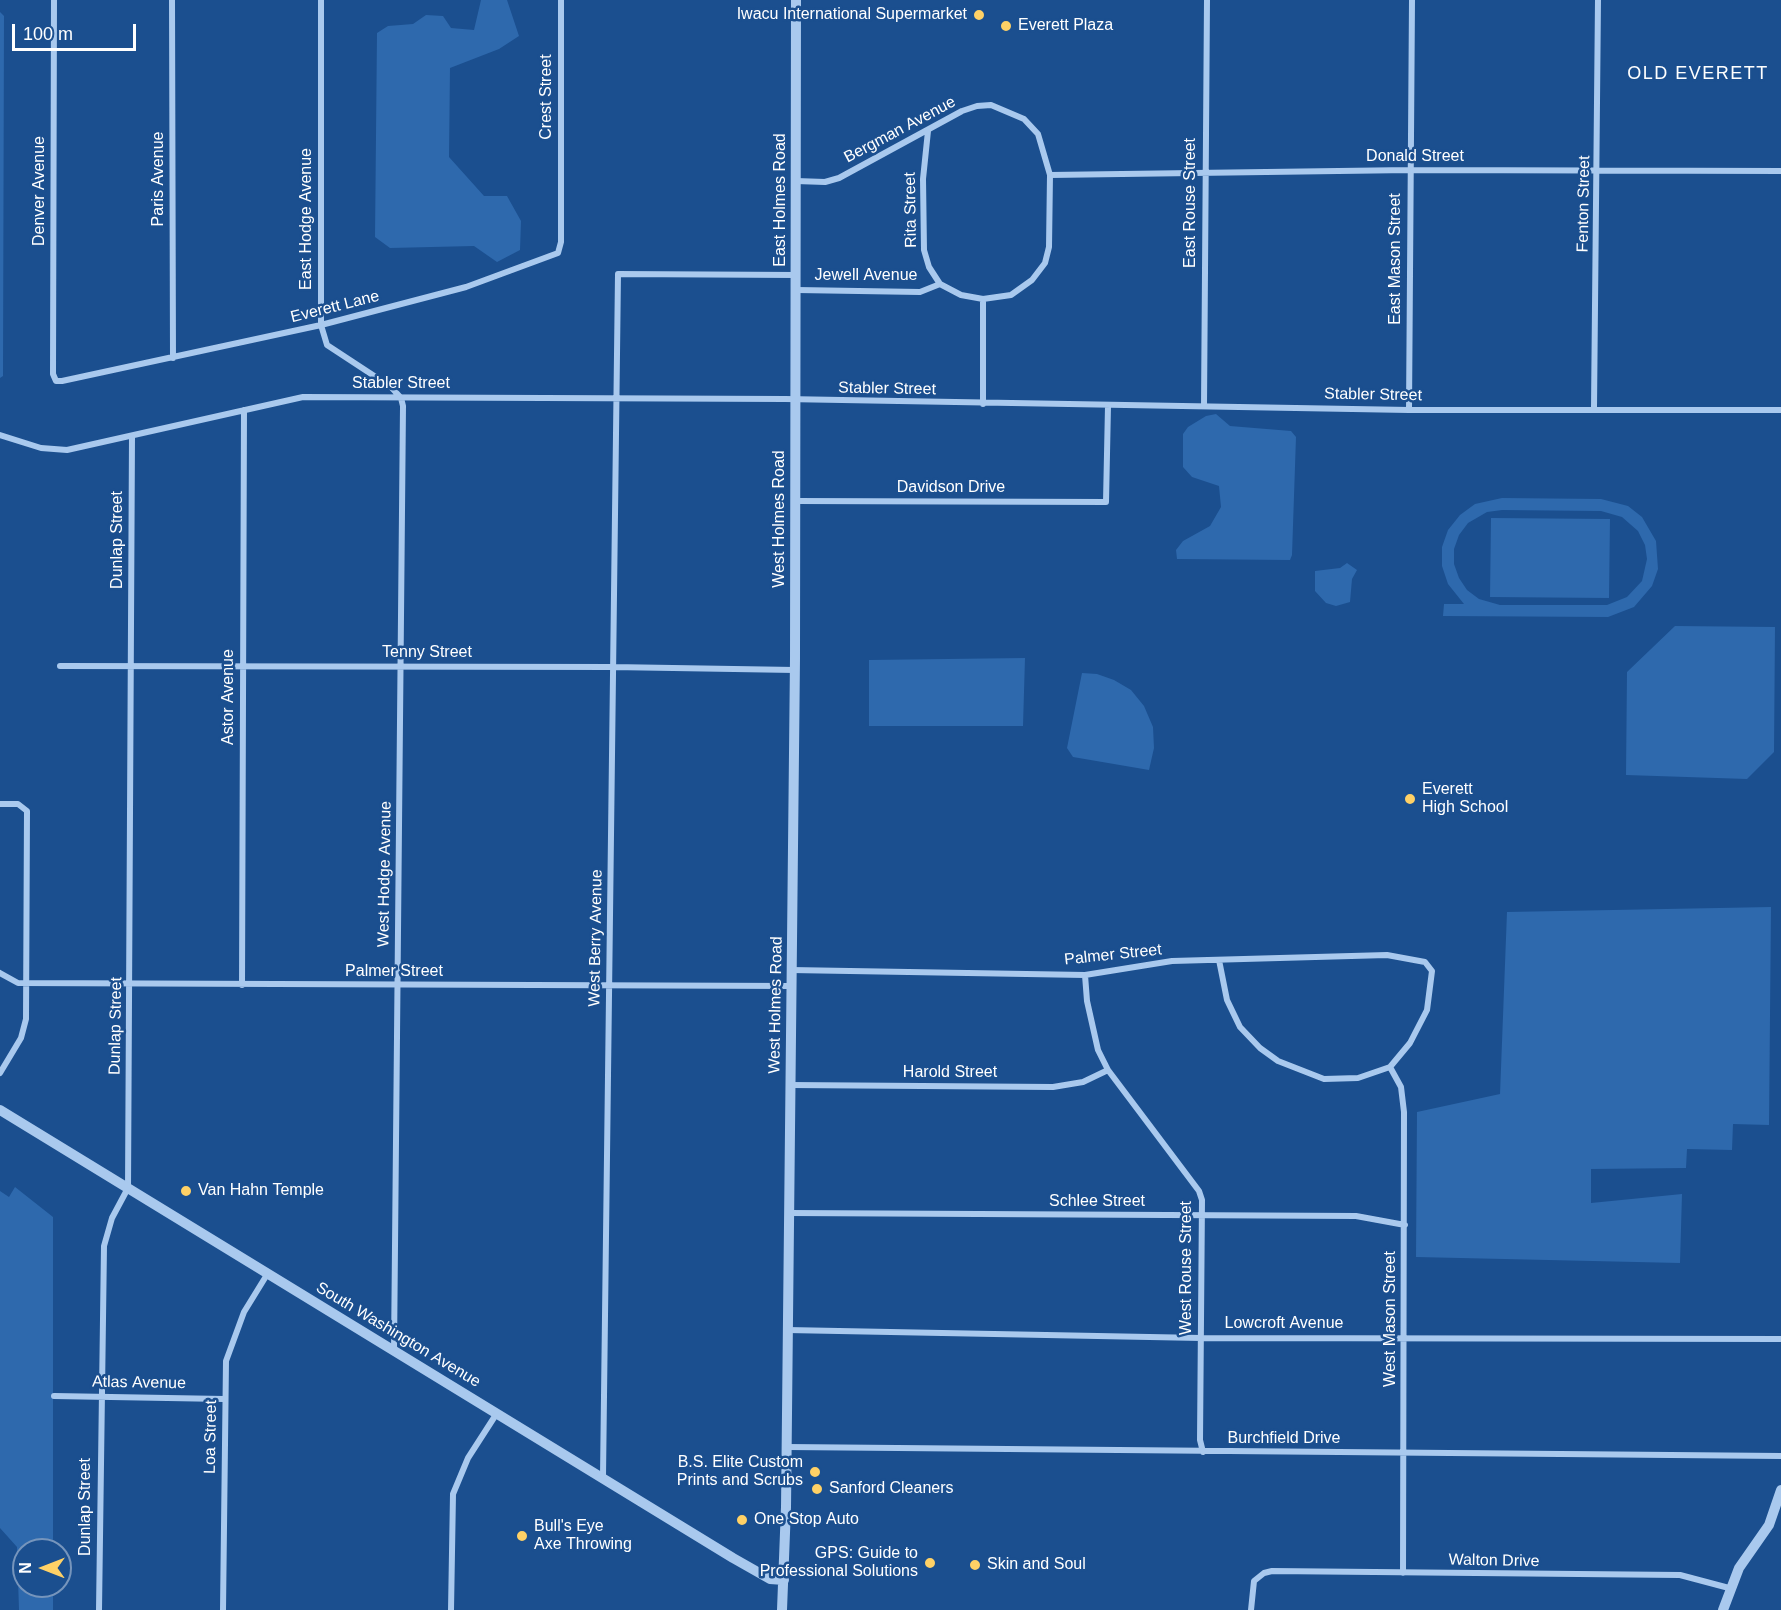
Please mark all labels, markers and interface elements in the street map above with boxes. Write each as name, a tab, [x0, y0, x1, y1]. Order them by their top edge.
place label: Iwacu International Supermarket	[737, 5, 967, 25]
marker: Iwacu International Supermarket	[972, 8, 986, 22]
scale bar	[15, 12, 140, 50]
place label: Everett Plaza	[1018, 16, 1113, 36]
marker: Everett Plaza	[999, 19, 1013, 33]
text: 100 m	[23, 24, 73, 44]
street label: Crest Street	[537, 54, 557, 140]
district label: OLD EVERETT	[1627, 63, 1769, 85]
street label: Bergman Avenue	[841, 93, 959, 167]
street label: Paris Avenue	[149, 132, 169, 226]
street label: East Holmes Road	[771, 133, 791, 267]
street label: Denver Avenue	[30, 136, 50, 246]
street label: East Rouse Street	[1181, 138, 1201, 268]
street label: Donald Street	[1366, 147, 1464, 167]
street label: East Hodge Avenue	[297, 148, 317, 290]
street label: Fenton Street	[1574, 155, 1594, 253]
street label: Rita Street	[901, 172, 921, 248]
street label: East Mason Street	[1386, 193, 1406, 325]
street label: Jewell Avenue	[815, 266, 917, 286]
street label: Everett Lane	[289, 287, 381, 327]
street label: Stabler Street	[352, 374, 450, 394]
street label: Stabler Street	[838, 379, 936, 399]
street label: Stabler Street	[1324, 385, 1422, 405]
street label: West Holmes Road	[770, 450, 790, 588]
street label: Davidson Drive	[897, 478, 1005, 498]
street label: Dunlap Street	[108, 491, 128, 589]
street label: Tenny Street	[382, 643, 472, 663]
street label: Astor Avenue	[219, 649, 239, 745]
place label: Everett High School	[1422, 780, 1508, 818]
marker: Everett High School	[1403, 792, 1417, 806]
street label: West Hodge Avenue	[374, 801, 396, 947]
street label: West Berry Avenue	[585, 869, 607, 1007]
street label: West Holmes Road	[765, 936, 787, 1074]
street label: Palmer Street	[1063, 940, 1163, 970]
street label: Palmer Street	[345, 962, 443, 982]
street label: Dunlap Street	[106, 977, 126, 1075]
street label: Harold Street	[903, 1063, 997, 1083]
place label: Van Hahn Temple	[198, 1181, 324, 1201]
marker: Van Hahn Temple	[179, 1184, 193, 1198]
street label: Schlee Street	[1049, 1192, 1145, 1212]
street label: West Rouse Street	[1177, 1201, 1197, 1335]
street label: West Mason Street	[1381, 1251, 1401, 1387]
street label: South Washington Avenue	[312, 1278, 484, 1392]
street label: Lowcroft Avenue	[1225, 1314, 1343, 1334]
street label: Atlas Avenue	[92, 1373, 186, 1393]
street label: Loa Street	[201, 1400, 221, 1474]
street label: Burchfield Drive	[1228, 1429, 1340, 1449]
place label: B.S. Elite Custom Prints and Scrubs	[677, 1453, 803, 1491]
street label: Dunlap Street	[76, 1458, 96, 1556]
marker: B.S. Elite Custom Prints and Scrubs	[808, 1465, 822, 1479]
place label: Sanford Cleaners	[829, 1479, 954, 1499]
marker: Sanford Cleaners	[810, 1482, 824, 1496]
place label: One Stop Auto	[754, 1510, 859, 1530]
marker: One Stop Auto	[735, 1513, 749, 1527]
place label: Bull's Eye Axe Throwing	[534, 1517, 632, 1555]
marker: Bull's Eye Axe Throwing	[515, 1529, 529, 1543]
north arrow	[12, 1538, 72, 1598]
place label: GPS: Guide to Professional Solutions	[760, 1544, 918, 1582]
street label: Walton Drive	[1448, 1551, 1540, 1571]
place label: Skin and Soul	[987, 1555, 1086, 1575]
marker: GPS: Guide to Professional Solutions	[923, 1556, 937, 1570]
marker: Skin and Soul	[968, 1558, 982, 1572]
text: N	[17, 1562, 34, 1574]

